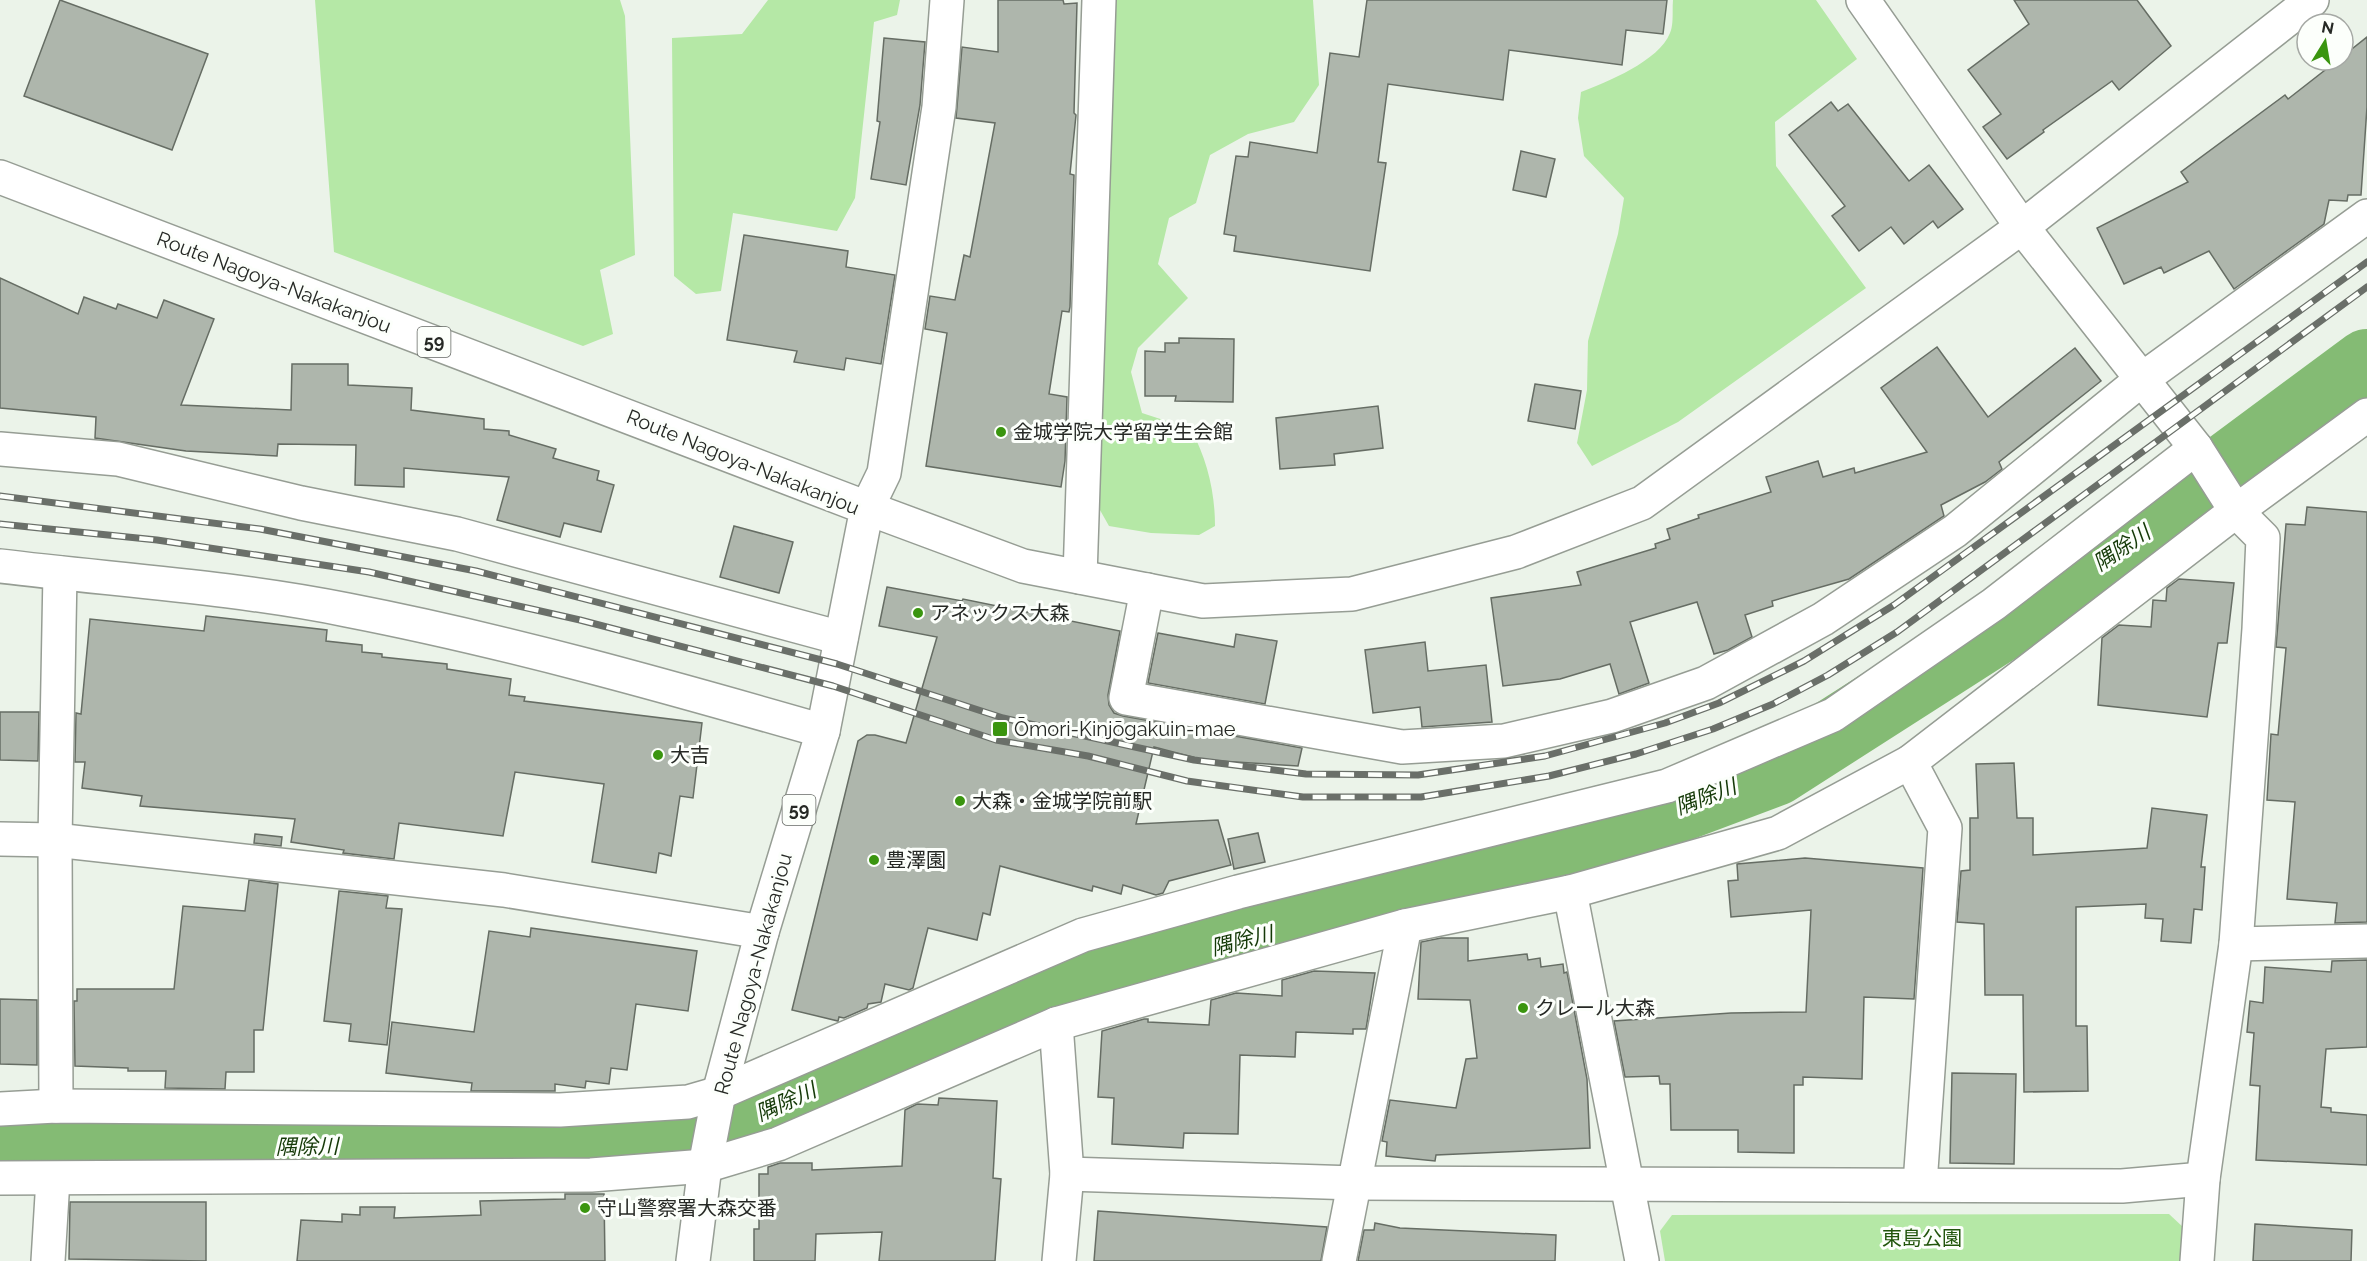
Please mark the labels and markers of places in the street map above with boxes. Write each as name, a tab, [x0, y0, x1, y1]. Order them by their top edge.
place label: 金城学院大学留学生会館	[1013, 420, 1233, 444]
marker: 金城学院大学留学生会館	[994, 425, 1008, 439]
place label: アネックス大森	[930, 601, 1069, 625]
marker: アネックス大森	[911, 606, 925, 620]
place label: Ōmori-Kinjōgakuin-mae	[1014, 717, 1236, 741]
marker: Ōmori-Kinjōgakuin-mae	[991, 720, 1009, 738]
place label: 大吉	[670, 743, 710, 767]
marker: 大吉	[651, 748, 665, 762]
place label: 大森・金城学院前駅	[972, 789, 1152, 813]
marker: 大森・金城学院前駅	[953, 794, 967, 808]
place label: 豊澤園	[886, 848, 946, 872]
marker: 豊澤園	[867, 853, 881, 867]
place label: クレール大森	[1535, 996, 1655, 1020]
marker: クレール大森	[1516, 1001, 1530, 1015]
place label: 守山警察署大森交番	[597, 1196, 777, 1220]
marker: 守山警察署大森交番	[578, 1201, 592, 1215]

